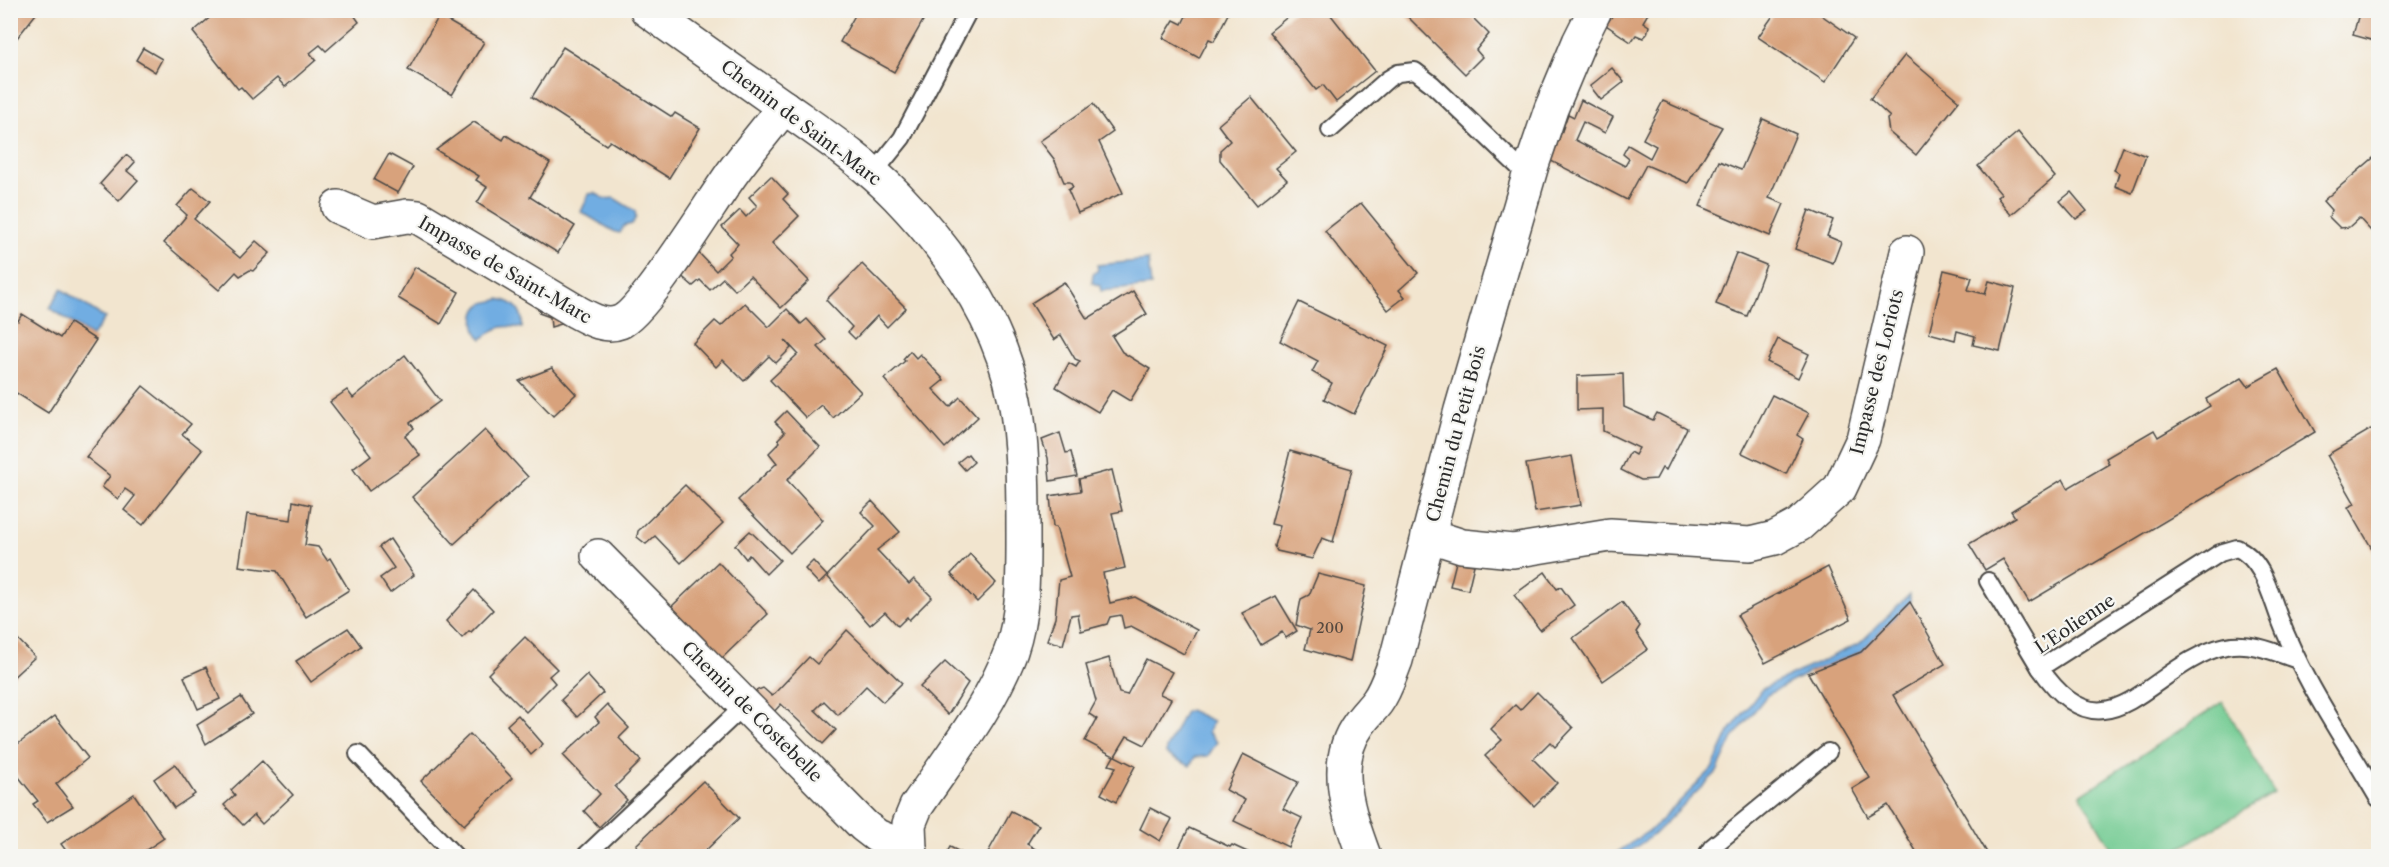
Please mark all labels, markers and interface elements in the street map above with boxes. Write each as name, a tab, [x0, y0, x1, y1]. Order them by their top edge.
street label: Chemin de Saint-Marc	[716, 56, 886, 190]
street label: Impasse de Saint-Marc	[415, 211, 595, 329]
street label: Impasse des Loriots	[1846, 287, 1908, 457]
street label: Chemin du Petit Bois	[1422, 343, 1490, 525]
street label: L’Eolienne	[2031, 589, 2119, 659]
house number: 200	[1316, 618, 1344, 637]
street label: Chemin de Costebelle	[677, 637, 827, 787]

